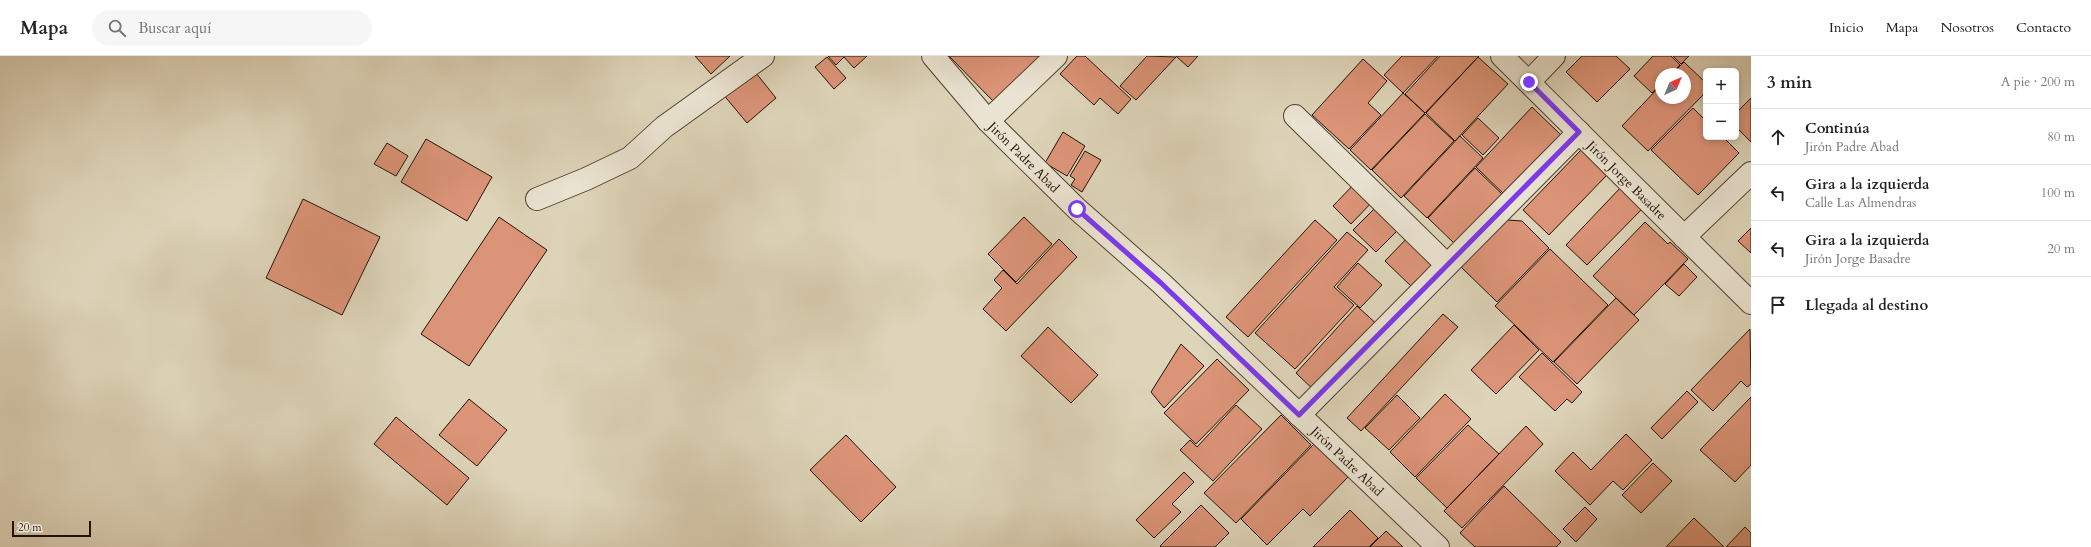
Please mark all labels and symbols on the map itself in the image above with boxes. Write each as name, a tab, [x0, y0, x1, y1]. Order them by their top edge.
north arrow	[1655, 68, 1691, 104]
route end	[1520, 73, 1538, 91]
street label: Jirón Padre Abad	[982, 117, 1063, 197]
street label: Jirón Jorge Basadre	[1581, 136, 1670, 224]
route start	[1068, 200, 1086, 218]
street label: Jirón Padre Abad	[1305, 421, 1387, 501]
scale bar	[12, 519, 91, 538]

